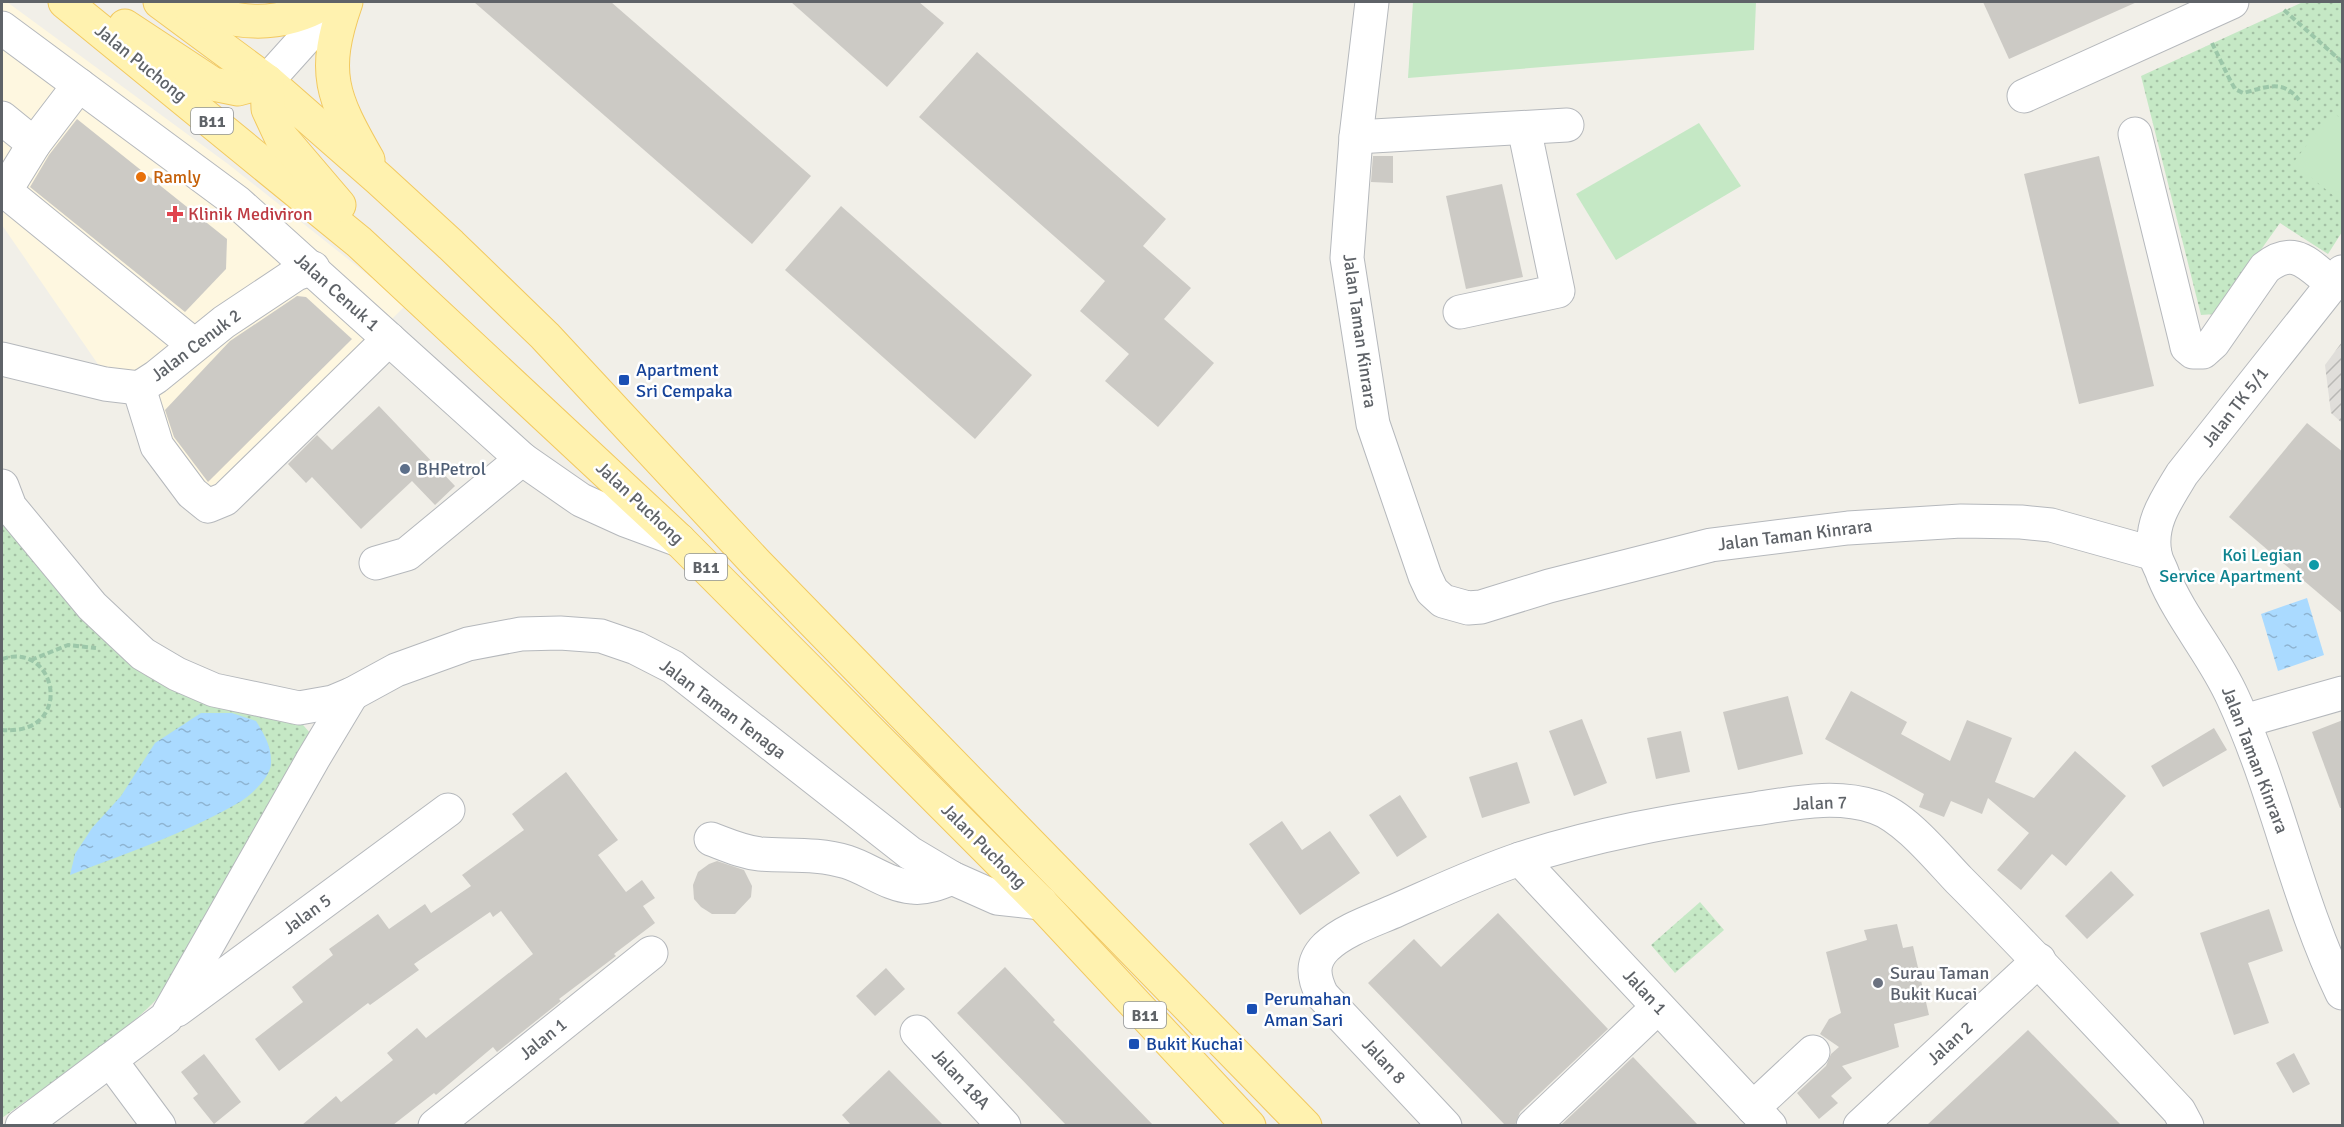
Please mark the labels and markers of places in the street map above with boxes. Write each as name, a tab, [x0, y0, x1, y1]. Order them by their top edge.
place label: Ramly	[153, 166, 201, 188]
marker: Ramly	[134, 170, 148, 184]
place label: Klinik Mediviron	[188, 203, 313, 225]
marker: Klinik Mediviron	[166, 205, 184, 223]
place label: Apartment Sri Cempaka	[636, 359, 733, 402]
marker: Apartment Sri Cempaka	[617, 373, 631, 387]
place label: BHPetrol	[417, 458, 486, 480]
marker: BHPetrol	[398, 462, 412, 476]
place label: Koi Legian Service Apartment	[2159, 544, 2302, 587]
marker: Koi Legian Service Apartment	[2307, 558, 2321, 572]
place label: Surau Taman Bukit Kucai	[1890, 962, 1989, 1005]
marker: Surau Taman Bukit Kucai	[1871, 976, 1885, 990]
place label: Perumahan Aman Sari	[1264, 988, 1351, 1031]
marker: Perumahan Aman Sari	[1245, 1002, 1259, 1016]
place label: Bukit Kuchai	[1146, 1033, 1243, 1055]
marker: Bukit Kuchai	[1127, 1037, 1141, 1051]

